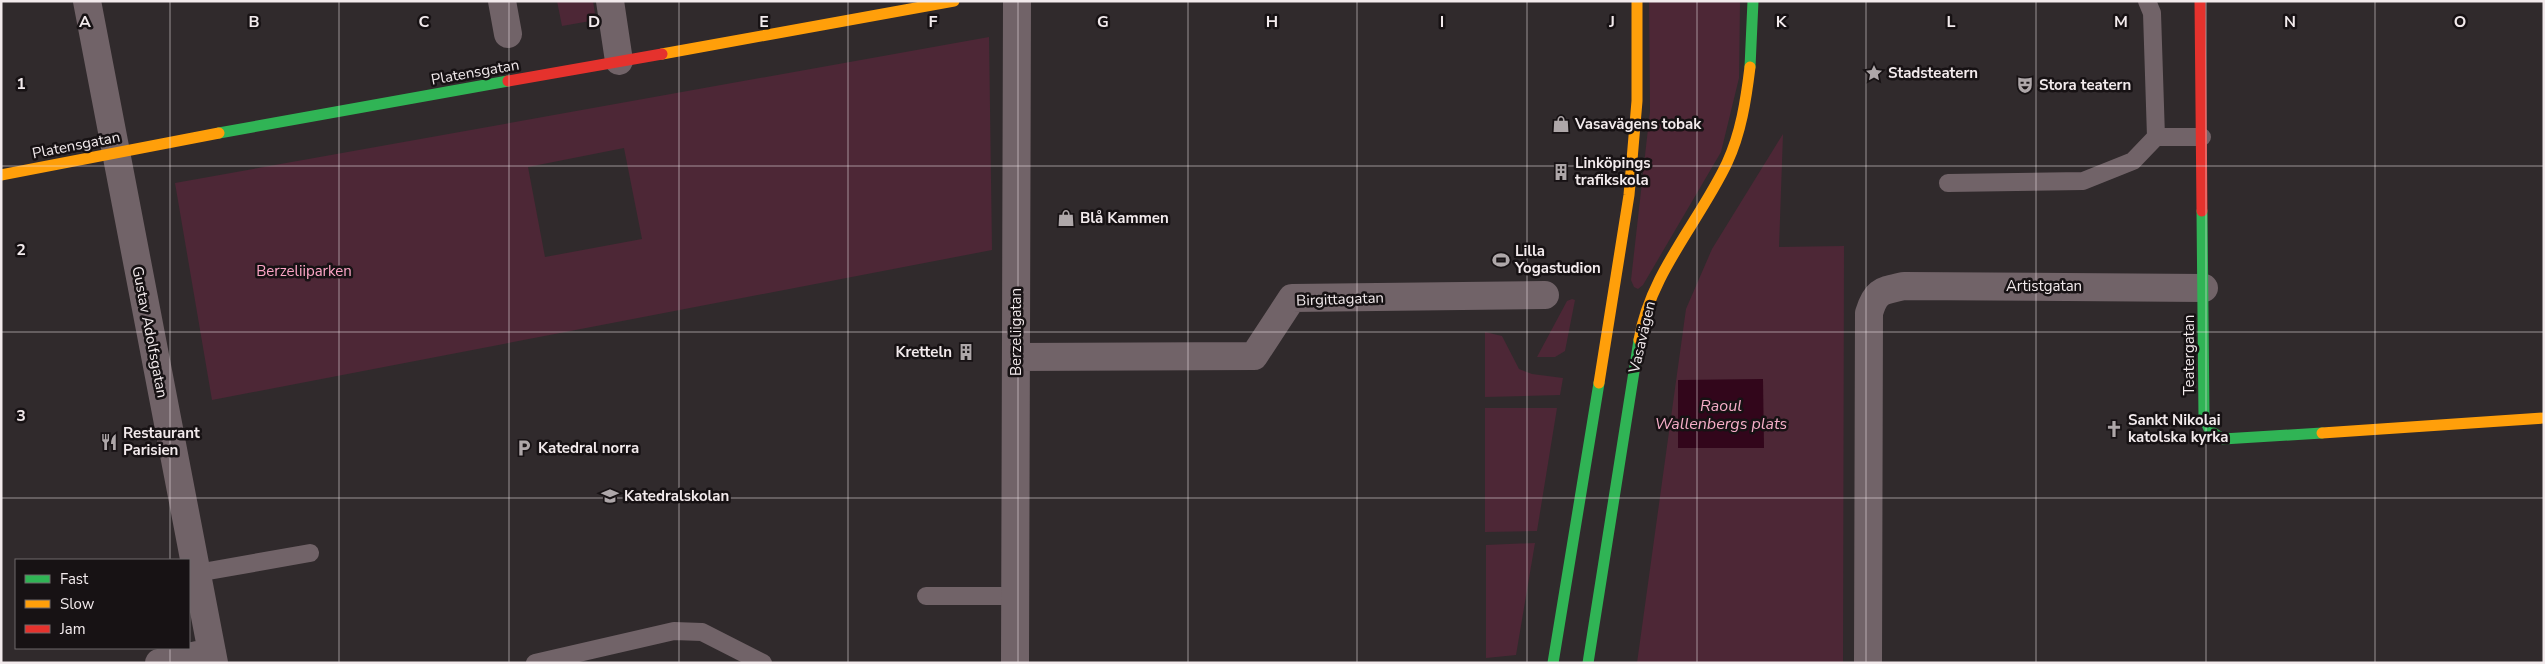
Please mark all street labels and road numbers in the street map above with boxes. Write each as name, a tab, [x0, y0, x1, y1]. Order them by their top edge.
street label: Platensgatan	[429, 54, 521, 90]
street label: Platensgatan	[30, 127, 122, 163]
street label: Gustav Adolfsgatan	[127, 264, 173, 400]
street label: Artistgatan	[2006, 276, 2082, 296]
street label: Birgittagatan	[1296, 287, 1384, 311]
street label: Berzeliigatan	[1006, 288, 1026, 376]
street label: Vasavägen	[1624, 299, 1660, 376]
street label: Teatergatan	[2179, 315, 2199, 395]

